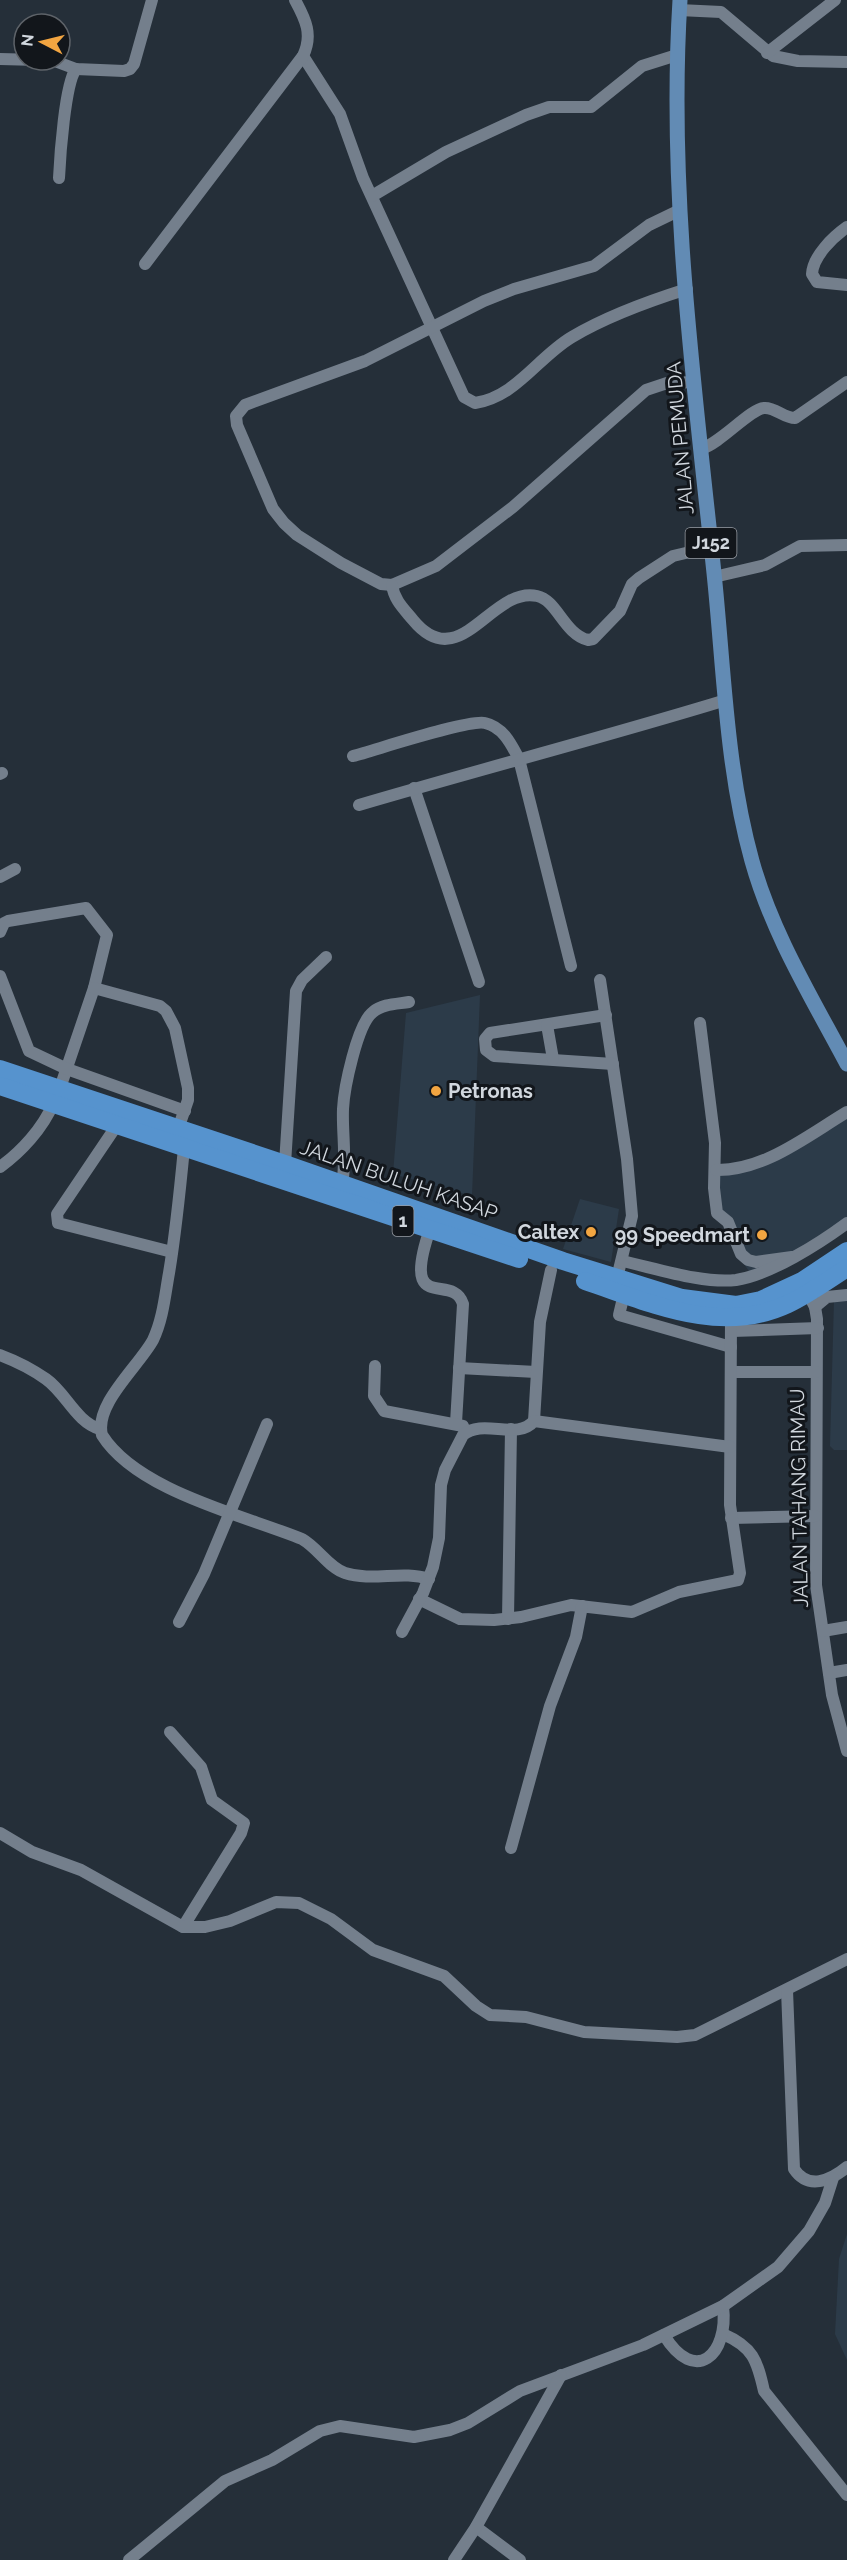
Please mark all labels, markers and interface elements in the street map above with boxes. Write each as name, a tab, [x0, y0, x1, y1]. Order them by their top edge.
north arrow	[12, 12, 72, 72]
text: N	[17, 33, 38, 47]
street label: JALAN PEMUDA	[661, 360, 699, 515]
road number: J152	[686, 528, 736, 558]
place label: Petronas	[448, 1079, 533, 1103]
marker: Petronas	[429, 1084, 443, 1098]
street label: JALAN BULUH KASAP	[297, 1135, 501, 1225]
road number: 1	[392, 1206, 414, 1236]
place label: Caltex	[518, 1220, 579, 1244]
place label: 99 Speedmart	[614, 1223, 750, 1247]
marker: Caltex	[584, 1225, 598, 1239]
marker: 99 Speedmart	[755, 1228, 769, 1242]
street label: JALAN TAHANG RIMAU	[785, 1388, 813, 1608]

